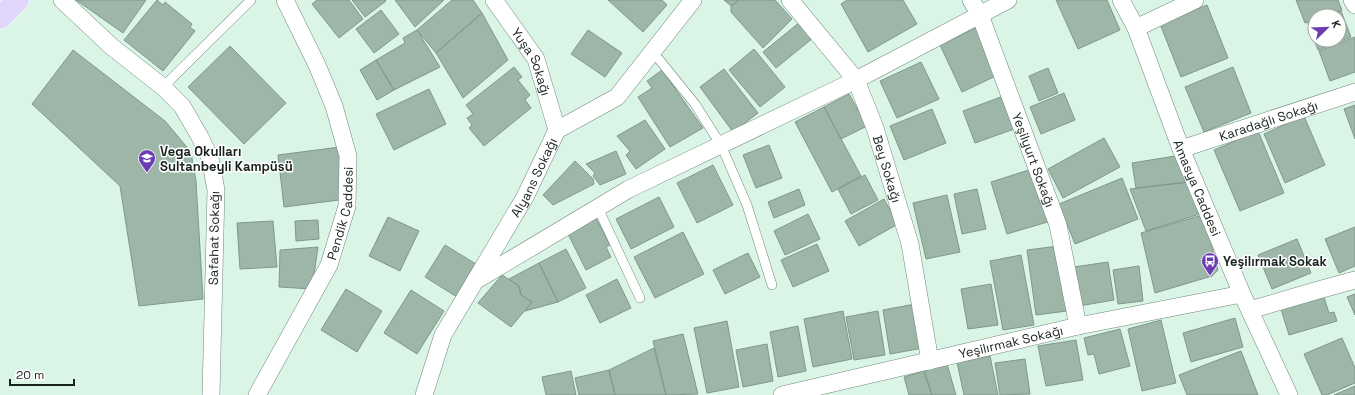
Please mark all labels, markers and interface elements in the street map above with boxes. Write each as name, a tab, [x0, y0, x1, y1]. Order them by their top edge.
north arrow	[1307, 8, 1347, 48]
text: K	[1328, 18, 1344, 30]
street label: Yuşa Sokağı	[508, 24, 555, 98]
street label: Karadağlı Sokağı	[1217, 96, 1320, 144]
street label: Yeşilyurt Sokağı	[1008, 110, 1059, 210]
street label: Bey Sokağı	[869, 133, 905, 205]
street label: Alyans Sokağı	[507, 135, 561, 220]
street label: Amasya Caddesi	[1170, 137, 1225, 238]
place label: Vega Okulları Sultanbeyli Kampüsü	[160, 143, 293, 175]
school or university icon: Vega Okulları Sultanbeyli Kampüsü	[137, 148, 157, 173]
street label: Pendik Caddesi	[323, 166, 356, 262]
street label: Safahat Sokağı	[205, 191, 223, 285]
bus stop icon: Yeşilırmak Sokak	[1200, 251, 1220, 276]
place label: Yeşilırmak Sokak	[1223, 253, 1328, 270]
street label: Yeşilırmak Sokağı	[957, 321, 1065, 362]
scale bar	[10, 361, 74, 387]
text: 20 m	[16, 367, 44, 383]

